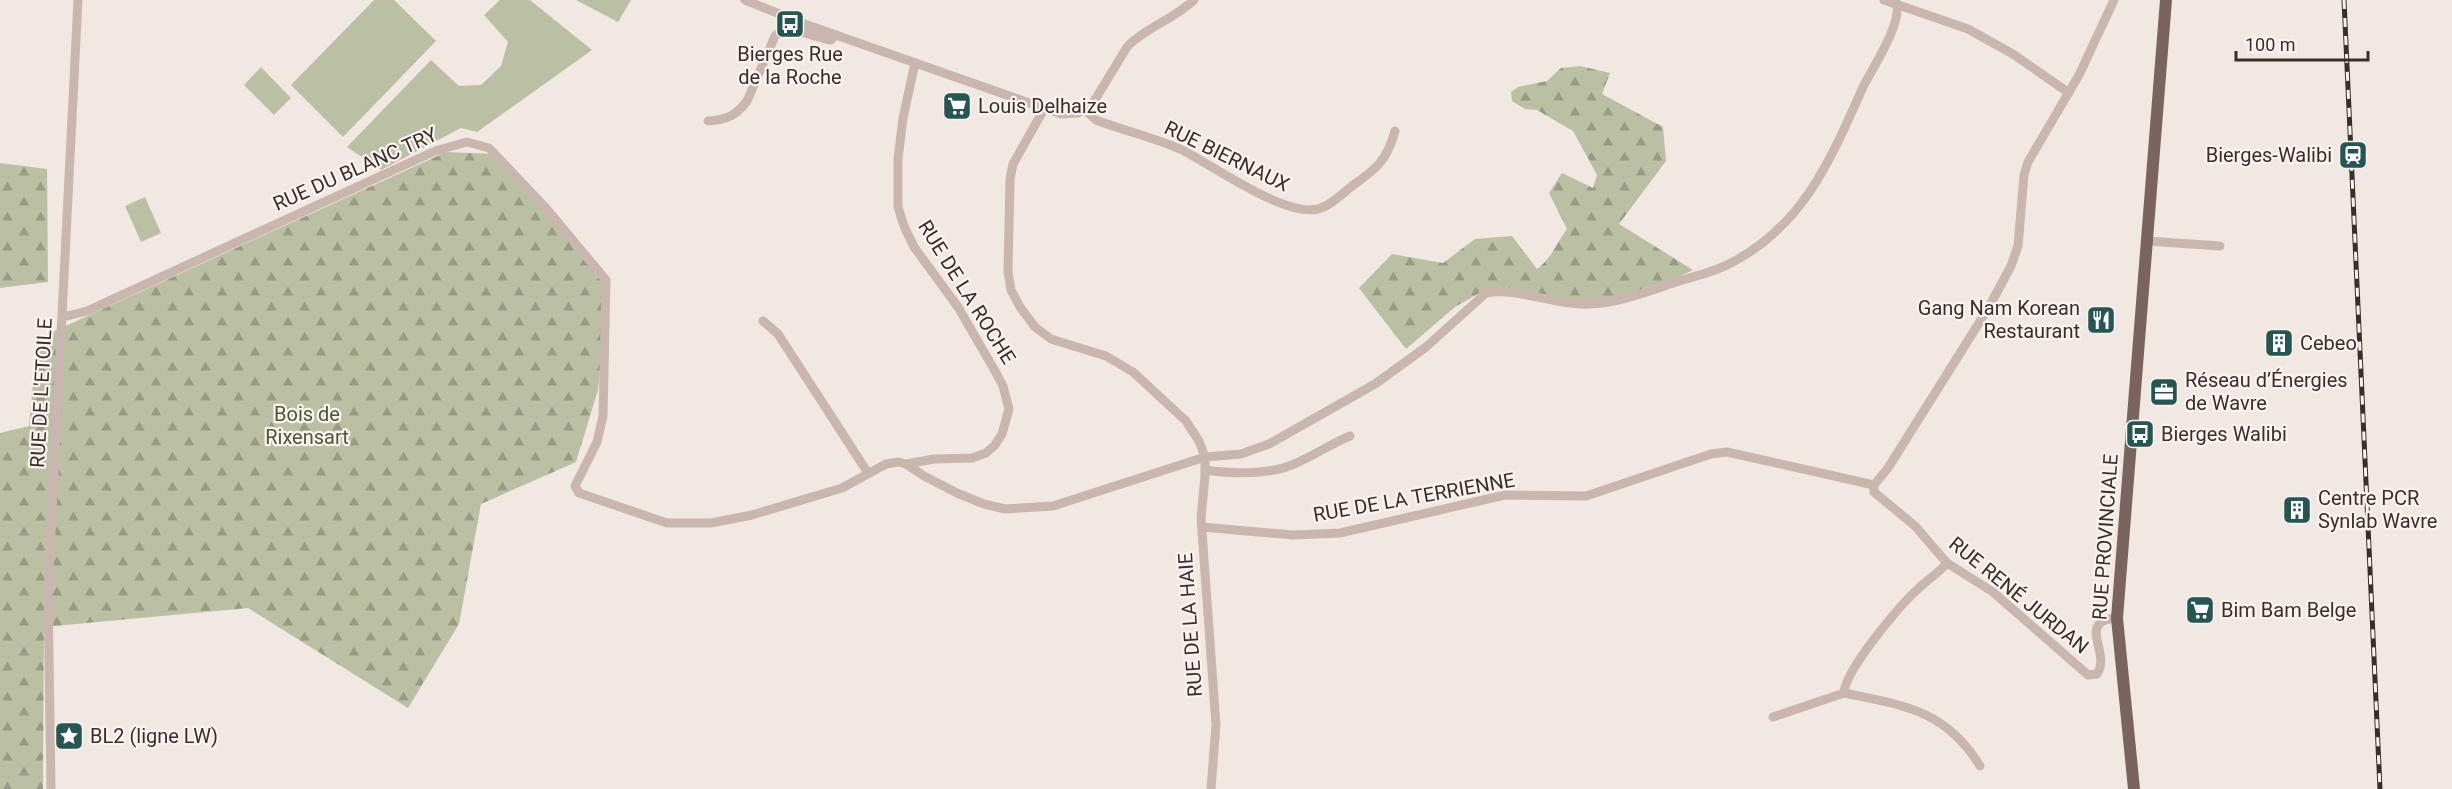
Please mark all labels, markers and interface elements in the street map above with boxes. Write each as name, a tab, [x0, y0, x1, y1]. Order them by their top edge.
bus stop icon: Bierges Rue de la Roche	[774, 8, 806, 40]
scale bar	[2236, 24, 2368, 62]
text: 100 m	[2245, 34, 2296, 55]
place label: Bierges Rue de la Roche	[737, 42, 843, 89]
supermarket icon: Louis Delhaize	[941, 90, 973, 122]
place label: Louis Delhaize	[978, 94, 1107, 118]
street label: RUE BIERNAUX	[1161, 115, 1294, 197]
street label: RUE DU BLANC TRY	[269, 122, 441, 216]
station icon: Bierges-Walibi	[2337, 139, 2369, 171]
place label: Bierges-Walibi	[2206, 143, 2332, 167]
street label: RUE DE LA ROCHE	[913, 216, 1021, 368]
place label: Gang Nam Korean Restaurant	[1918, 296, 2080, 343]
restaurant icon: Gang Nam Korean Restaurant	[2085, 304, 2117, 336]
street label: RUE DE L'ETOILE	[25, 318, 57, 468]
building icon: Cebeo	[2263, 327, 2295, 359]
place label: Cebeo	[2300, 331, 2357, 355]
place label: Réseau d’Énergies de Wavre	[2185, 368, 2348, 415]
office icon: Réseau d’Énergies de Wavre	[2148, 376, 2180, 408]
park label: Bois de Rixensart	[265, 402, 349, 449]
bus stop icon: Bierges Walibi	[2124, 418, 2156, 450]
place label: Bierges Walibi	[2161, 422, 2287, 446]
street label: RUE PROVINCIALE	[2087, 453, 2123, 621]
street label: RUE DE LA TERRIENNE	[1311, 467, 1517, 527]
place label: Centre PCR Synlab Wavre	[2318, 486, 2437, 533]
building icon: Centre PCR Synlab Wavre	[2281, 494, 2313, 526]
street label: RUE RENÉ JURDAN	[1944, 531, 2094, 659]
street label: RUE DE LA HAIE	[1173, 552, 1207, 698]
supermarket icon: Bim Bam Belge	[2184, 594, 2216, 626]
place label: Bim Bam Belge	[2221, 598, 2356, 622]
place icon: BL2 (ligne LW)	[53, 720, 85, 752]
place label: BL2 (ligne LW)	[90, 724, 218, 748]

